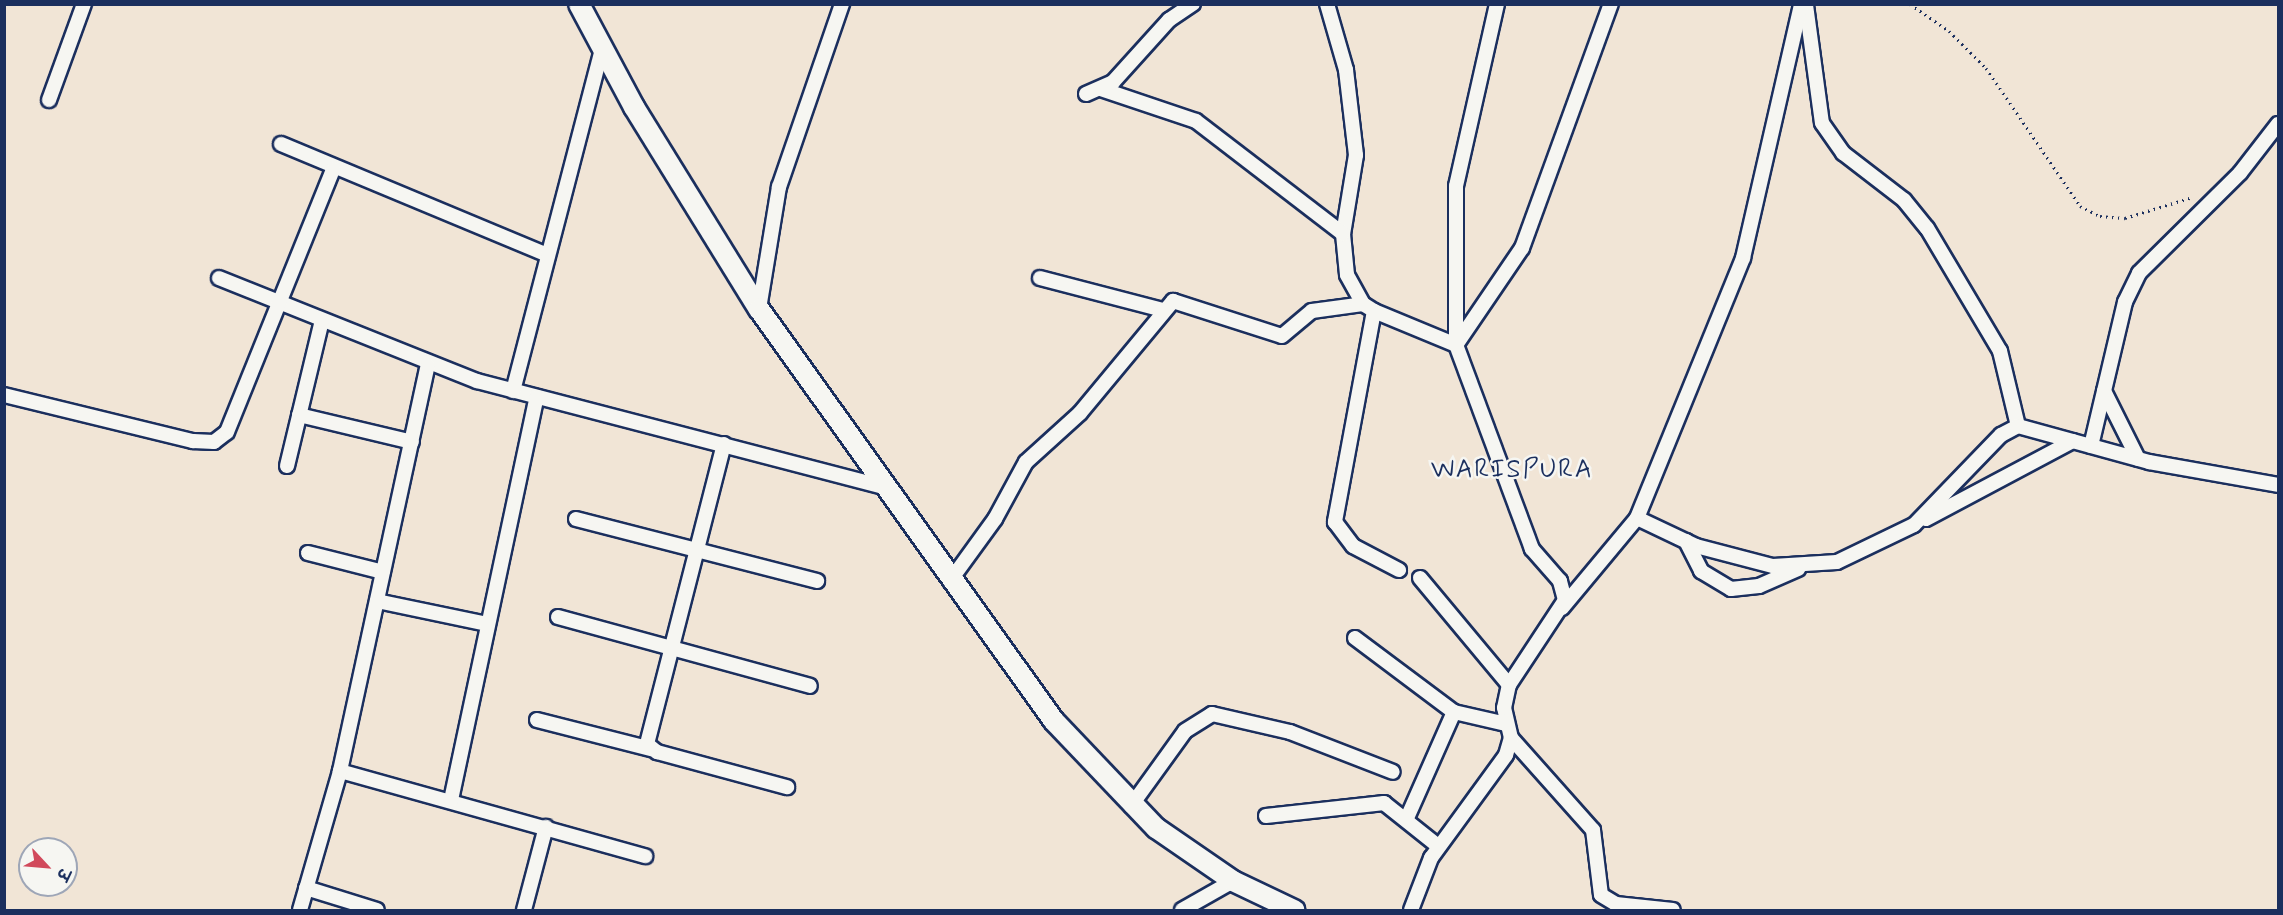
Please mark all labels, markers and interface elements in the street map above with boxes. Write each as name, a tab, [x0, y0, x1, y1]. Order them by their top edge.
district label: WARISPURA	[1431, 455, 1593, 487]
north arrow	[18, 837, 78, 897]
text: उ	[51, 865, 75, 884]

